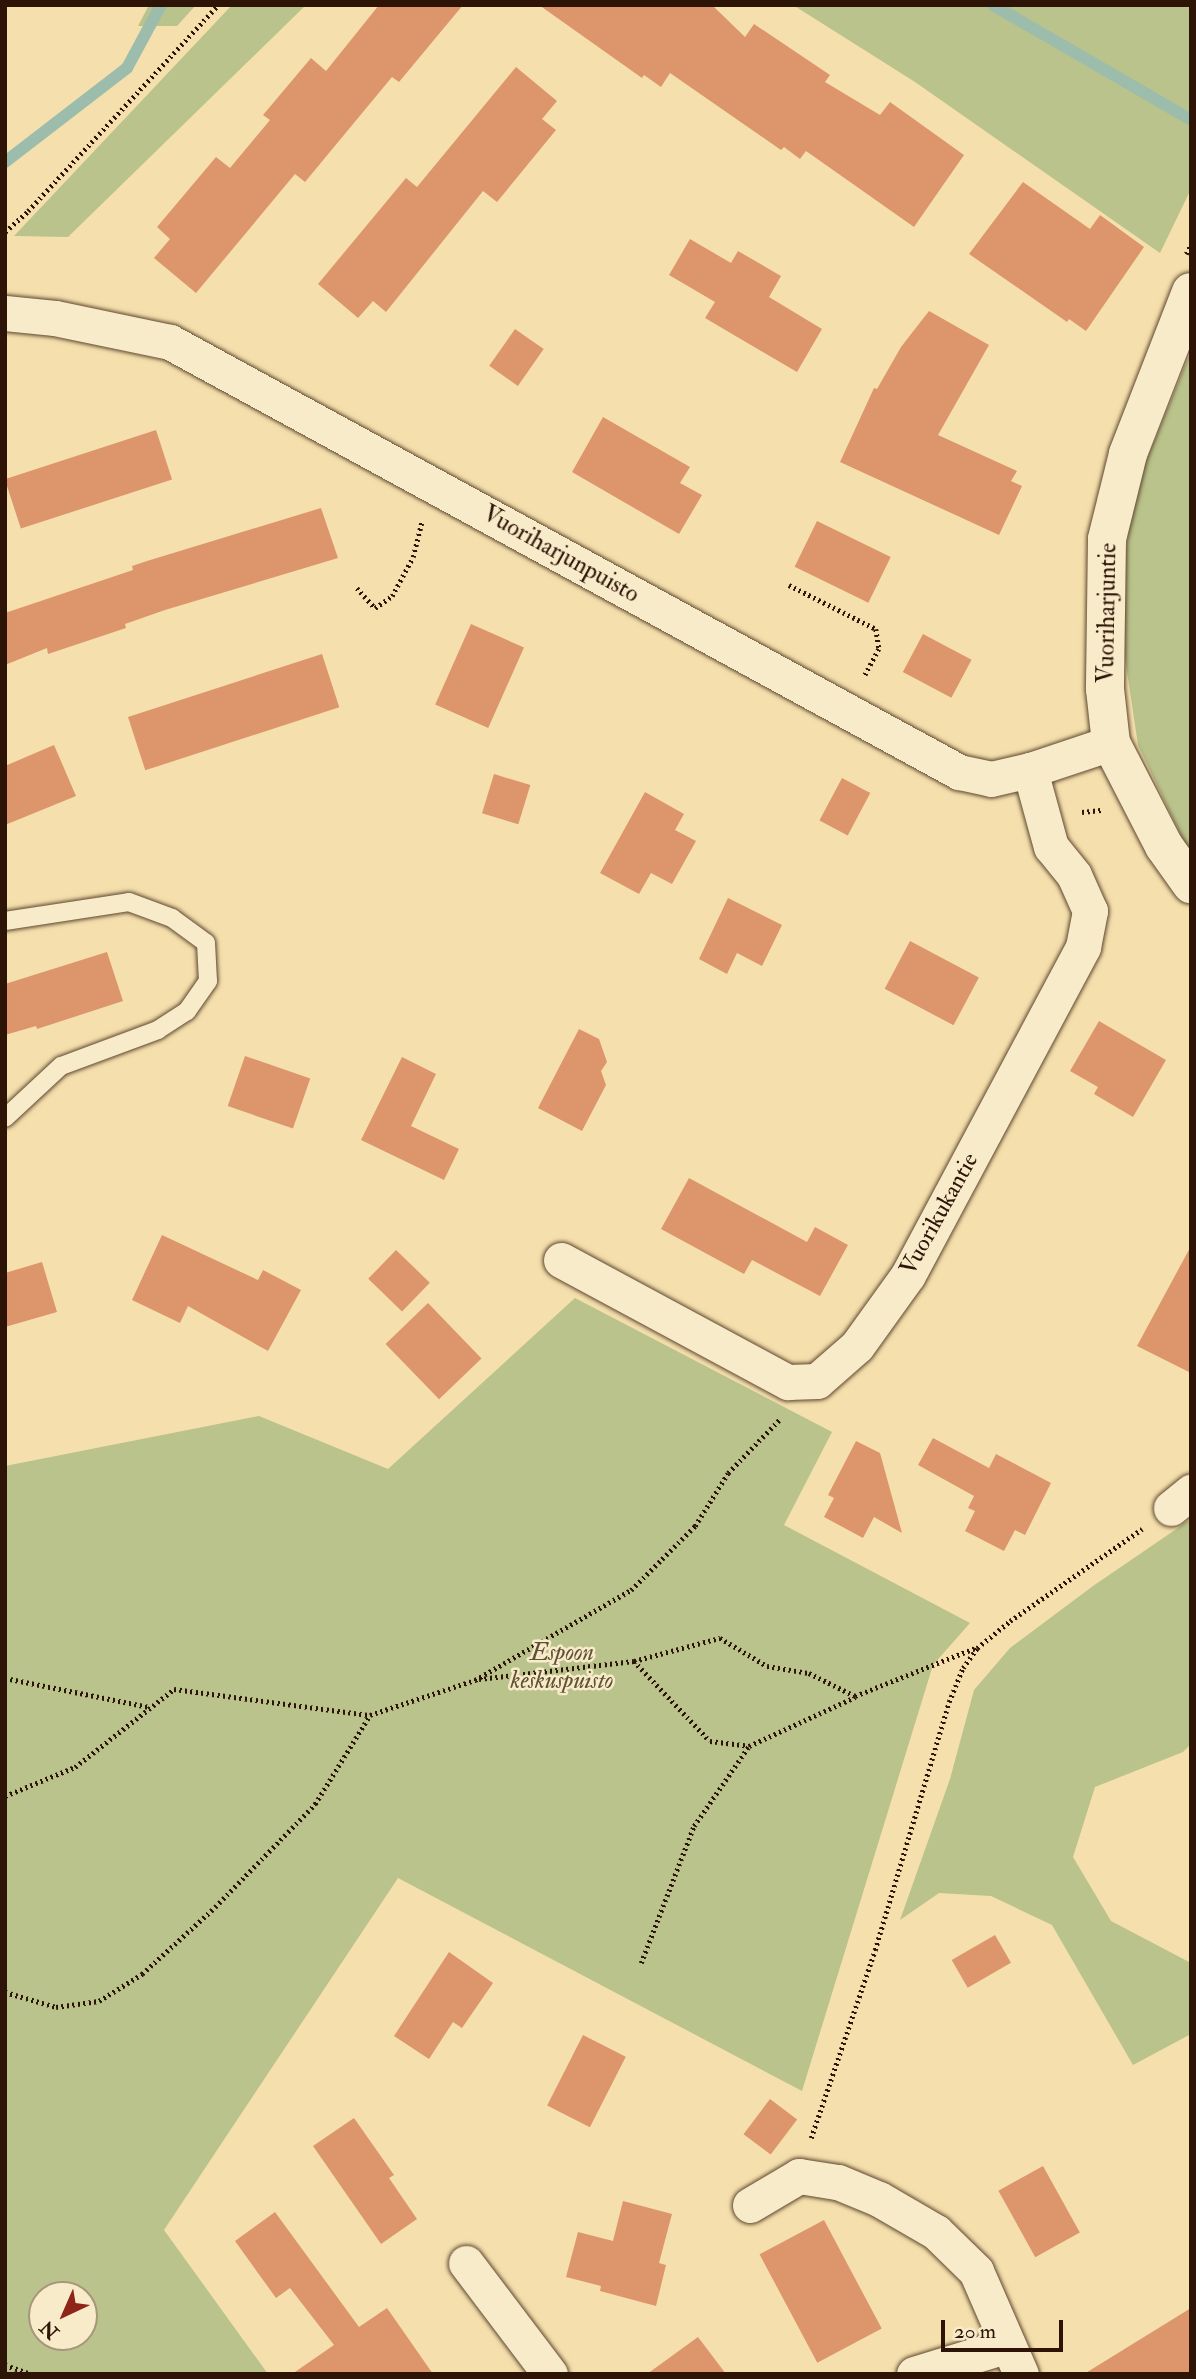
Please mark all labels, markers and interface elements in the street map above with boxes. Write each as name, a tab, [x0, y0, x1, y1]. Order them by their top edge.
street label: Vuoriharjunpuisto	[478, 499, 644, 609]
street label: Vuoriharjuntie	[1091, 543, 1123, 683]
street label: Vuorikukantie	[893, 1148, 985, 1280]
park label: Espoon keskuspuisto	[511, 1639, 613, 1695]
north arrow	[28, 2281, 98, 2351]
scale bar	[944, 2306, 1066, 2350]
text: N	[35, 2315, 64, 2344]
text: 20 m	[954, 2318, 996, 2345]

